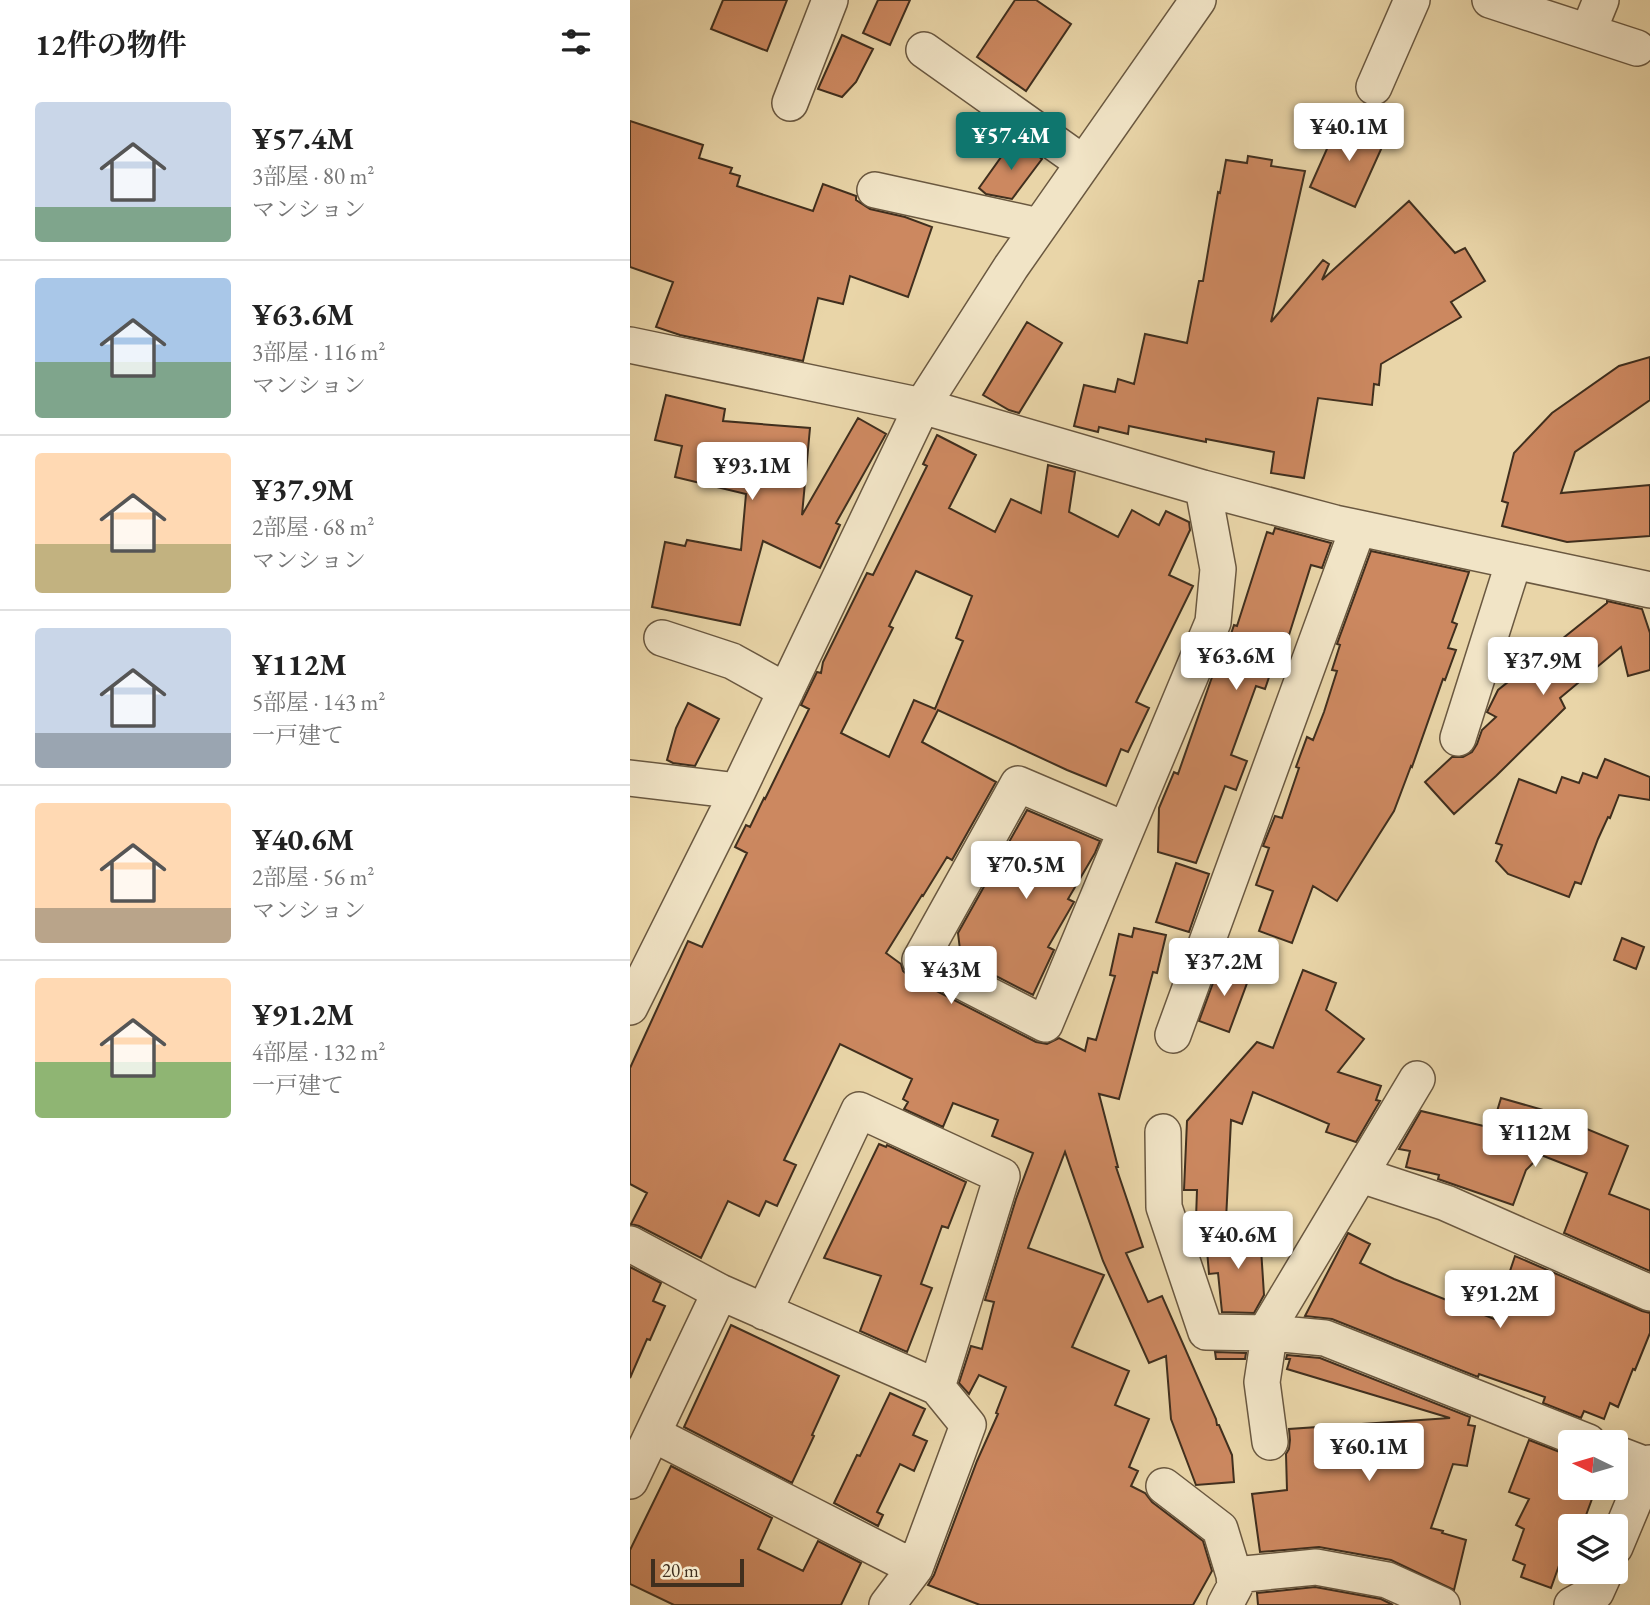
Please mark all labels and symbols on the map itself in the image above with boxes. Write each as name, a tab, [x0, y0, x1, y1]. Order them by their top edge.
pin: ¥40.1M	[1292, 104, 1406, 163]
pin: ¥57.4M	[954, 113, 1068, 172]
pin: ¥93.1M	[695, 442, 809, 502]
pin: ¥63.6M	[1179, 632, 1293, 692]
pin: ¥37.9M	[1486, 638, 1600, 697]
pin: ¥70.5M	[969, 842, 1083, 901]
pin: ¥37.2M	[1167, 939, 1281, 998]
pin: ¥43M	[910, 946, 992, 1006]
pin: ¥112M	[1486, 1110, 1584, 1169]
pin: ¥40.6M	[1181, 1212, 1295, 1271]
pin: ¥91.2M	[1443, 1270, 1557, 1330]
pin: ¥60.1M	[1312, 1424, 1426, 1483]
north arrow	[1558, 1430, 1628, 1500]
scale bar	[651, 1556, 744, 1588]

